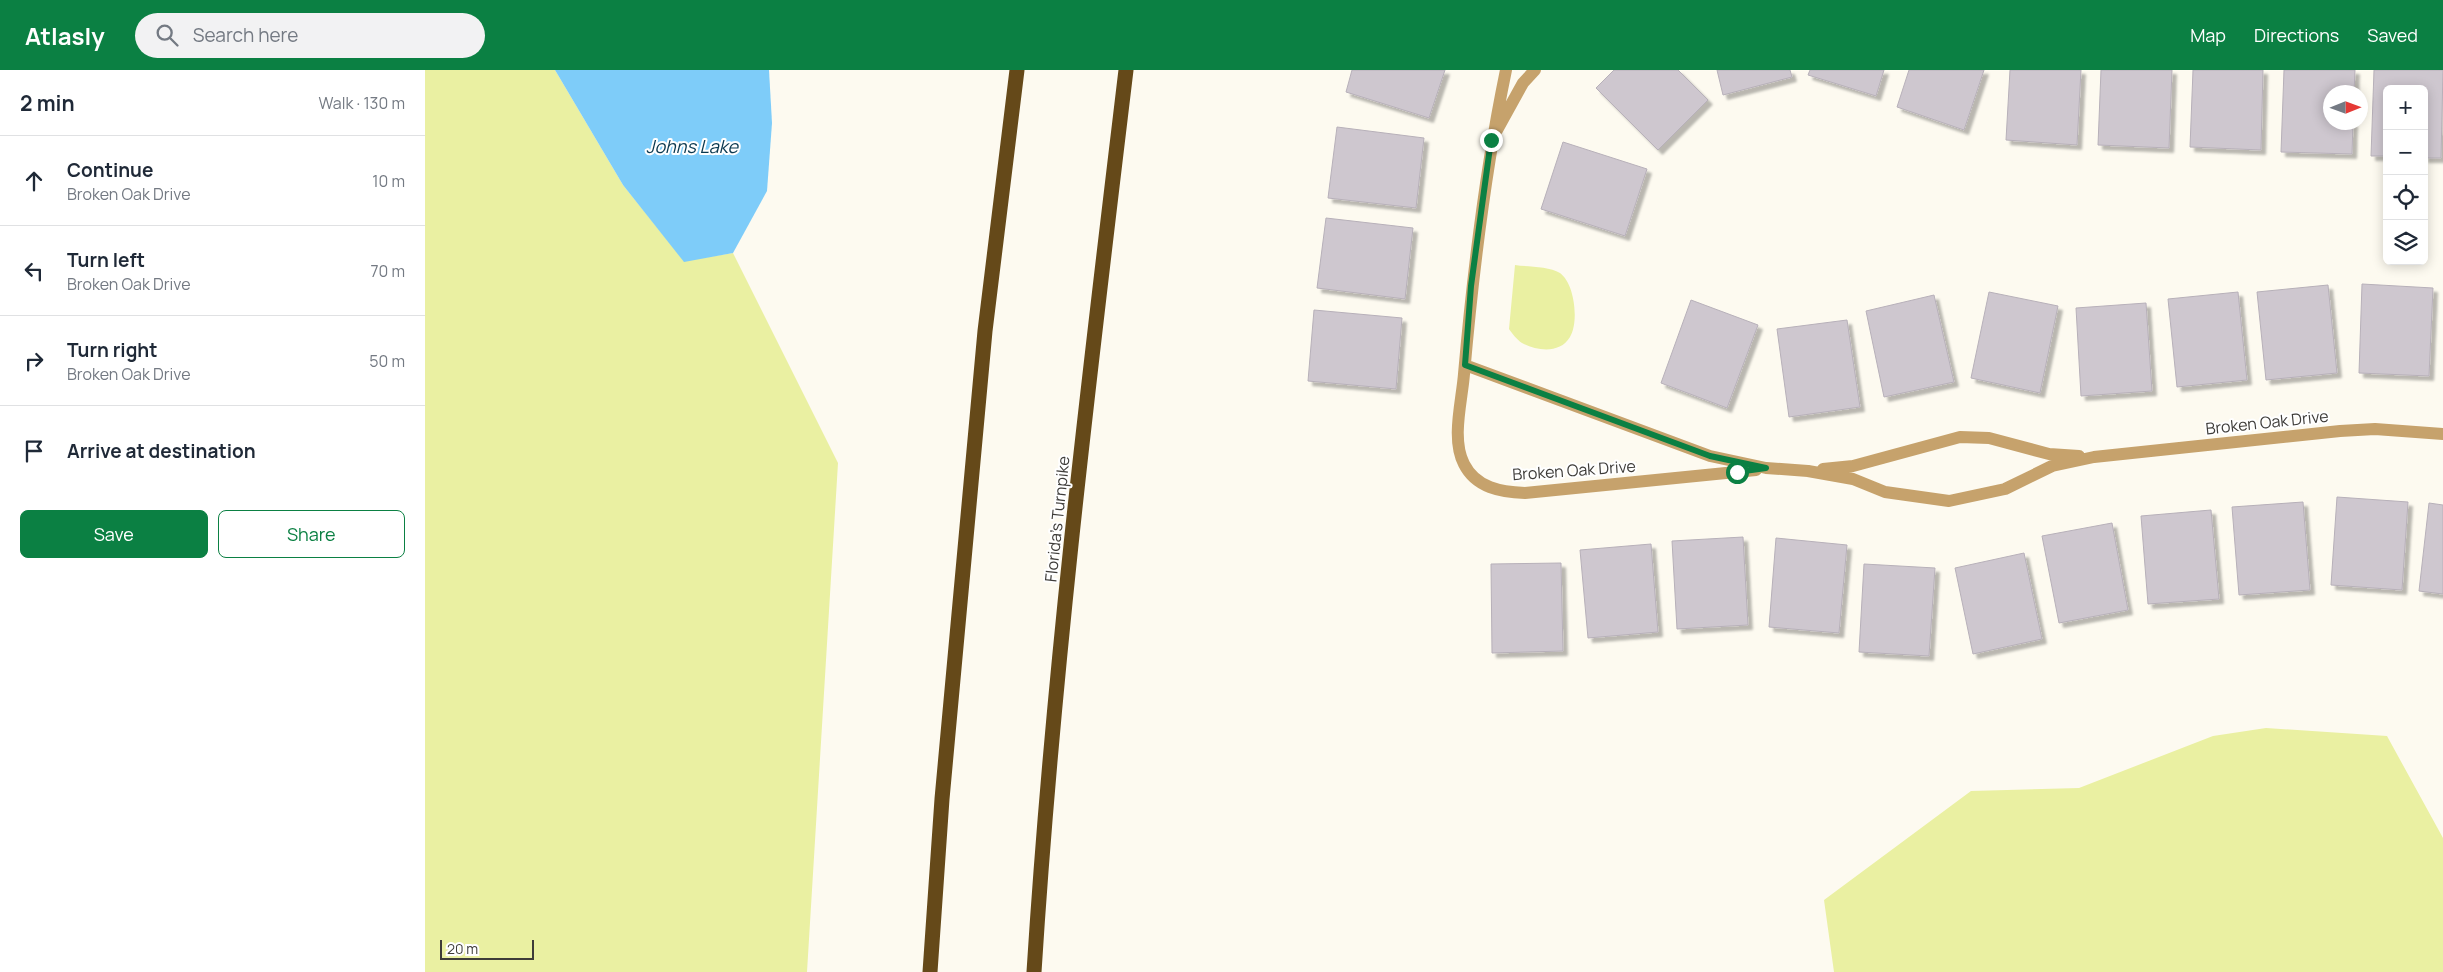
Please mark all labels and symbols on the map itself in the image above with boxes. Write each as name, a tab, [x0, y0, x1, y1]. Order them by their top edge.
north arrow	[2323, 85, 2368, 130]
route end	[1480, 129, 1503, 152]
water label: Johns Lake	[646, 134, 739, 158]
street label: Broken Oak Drive	[2204, 405, 2330, 439]
street label: Florida's Turnpike	[1039, 455, 1075, 583]
street label: Broken Oak Drive	[1512, 455, 1636, 485]
route start	[1726, 461, 1749, 484]
scale bar	[440, 937, 534, 960]

